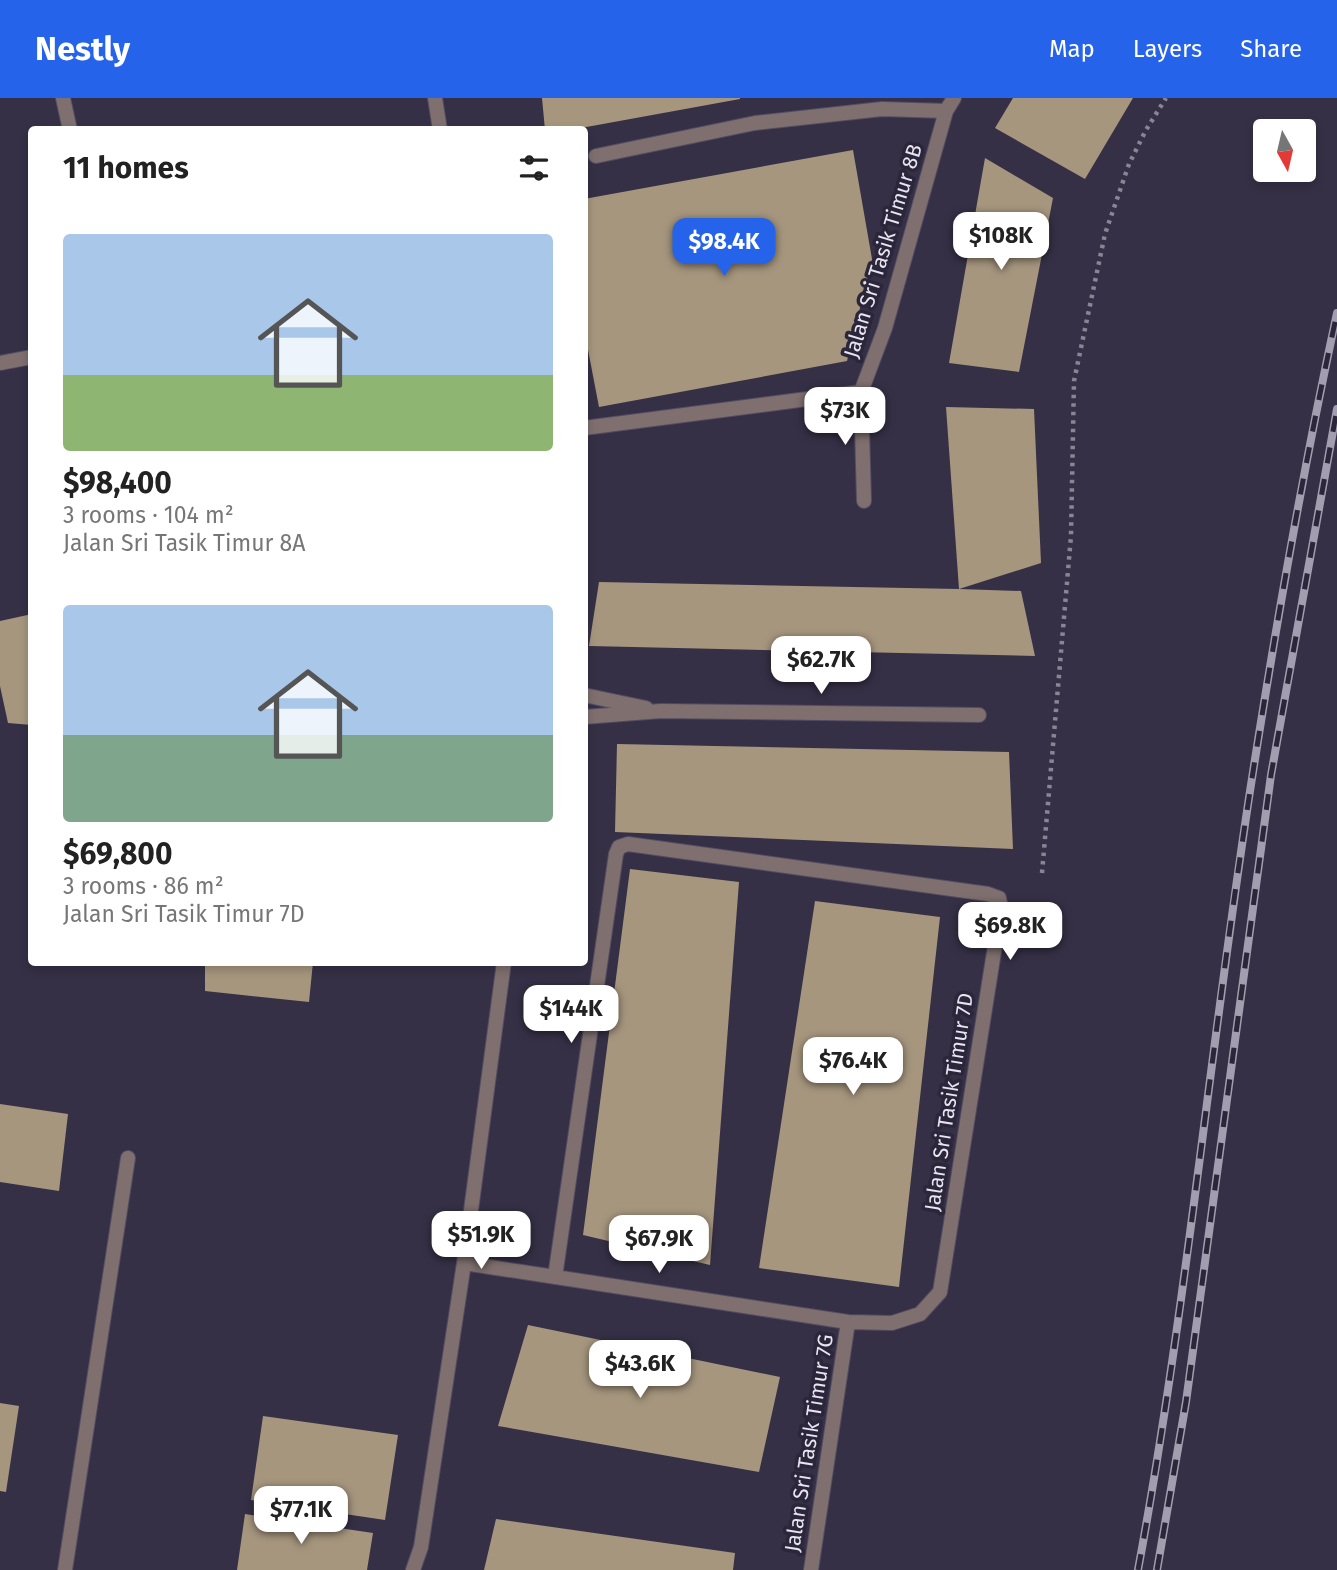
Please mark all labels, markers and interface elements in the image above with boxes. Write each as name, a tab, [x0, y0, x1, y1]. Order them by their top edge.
text: Nestly	[35, 29, 130, 69]
text: Map	[1049, 35, 1095, 63]
text: Layers	[1133, 35, 1202, 63]
text: Share	[1240, 35, 1302, 63]
north arrow	[1253, 119, 1316, 182]
map controls	[1253, 119, 1316, 182]
street label: Jalan Sri Tasik Timur 8B	[838, 141, 928, 361]
icon: filters	[515, 149, 553, 187]
text: 11 homes	[63, 150, 189, 186]
pin: $108K	[952, 212, 1050, 272]
pin: $98.4K	[667, 218, 781, 278]
text: $108K	[969, 221, 1033, 249]
text: $98.4K	[688, 227, 760, 255]
icon: home	[245, 280, 371, 406]
pin: $73K	[804, 388, 886, 447]
text: $73K	[820, 396, 870, 424]
text: $98,400	[63, 465, 172, 501]
text: 3 rooms · 104 m²	[63, 501, 234, 529]
text: Jalan Sri Tasik Timur 8A	[63, 529, 305, 557]
pin: $62.7K	[764, 636, 878, 696]
text: $62.7K	[787, 645, 855, 673]
icon: home	[245, 651, 371, 777]
text: $69,800	[63, 836, 172, 872]
text: 3 rooms · 86 m²	[63, 872, 224, 900]
text: Jalan Sri Tasik Timur 7D	[63, 900, 305, 928]
pin: $69.8K	[953, 902, 1067, 962]
text: $69.8K	[974, 911, 1046, 939]
pin: $144K	[522, 986, 620, 1045]
street label: Jalan Sri Tasik Timur 7D	[919, 991, 979, 1213]
text: $144K	[539, 994, 603, 1022]
pin: $76.4K	[796, 1038, 910, 1097]
text: $76.4K	[819, 1046, 887, 1074]
pin: $51.9K	[424, 1212, 538, 1271]
pin: $67.9K	[602, 1216, 716, 1275]
text: $51.9K	[448, 1220, 514, 1248]
text: $67.9K	[625, 1224, 693, 1252]
street label: Jalan Sri Tasik Timur 7G	[779, 1332, 839, 1554]
pin: $43.6K	[583, 1340, 697, 1400]
text: $43.6K	[605, 1349, 675, 1377]
pin: $77.1K	[244, 1486, 358, 1546]
text: $77.1K	[270, 1495, 332, 1523]

